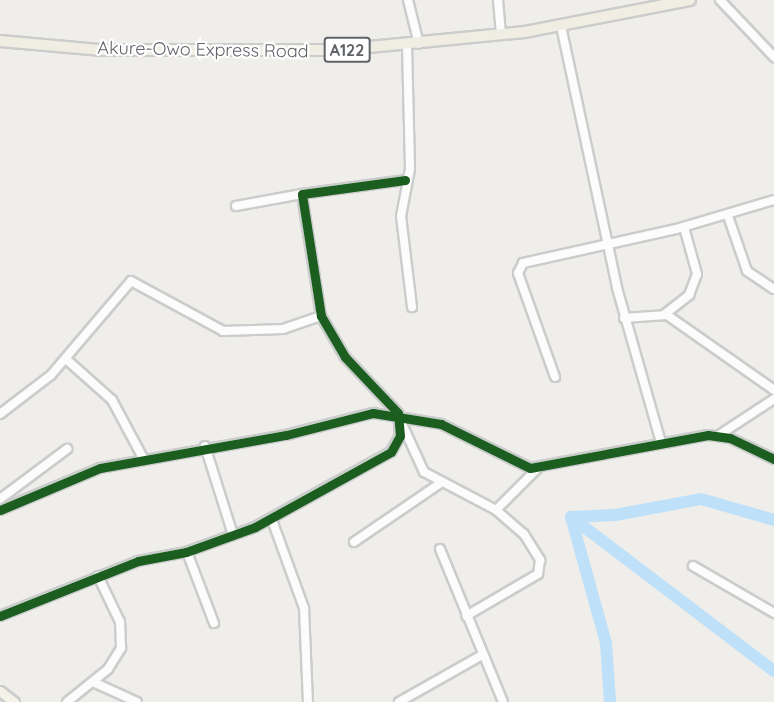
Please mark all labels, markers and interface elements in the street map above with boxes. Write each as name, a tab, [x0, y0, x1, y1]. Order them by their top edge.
street label: Akure-Owo Express Road	[97, 37, 309, 63]
road number: A122	[323, 37, 371, 63]

